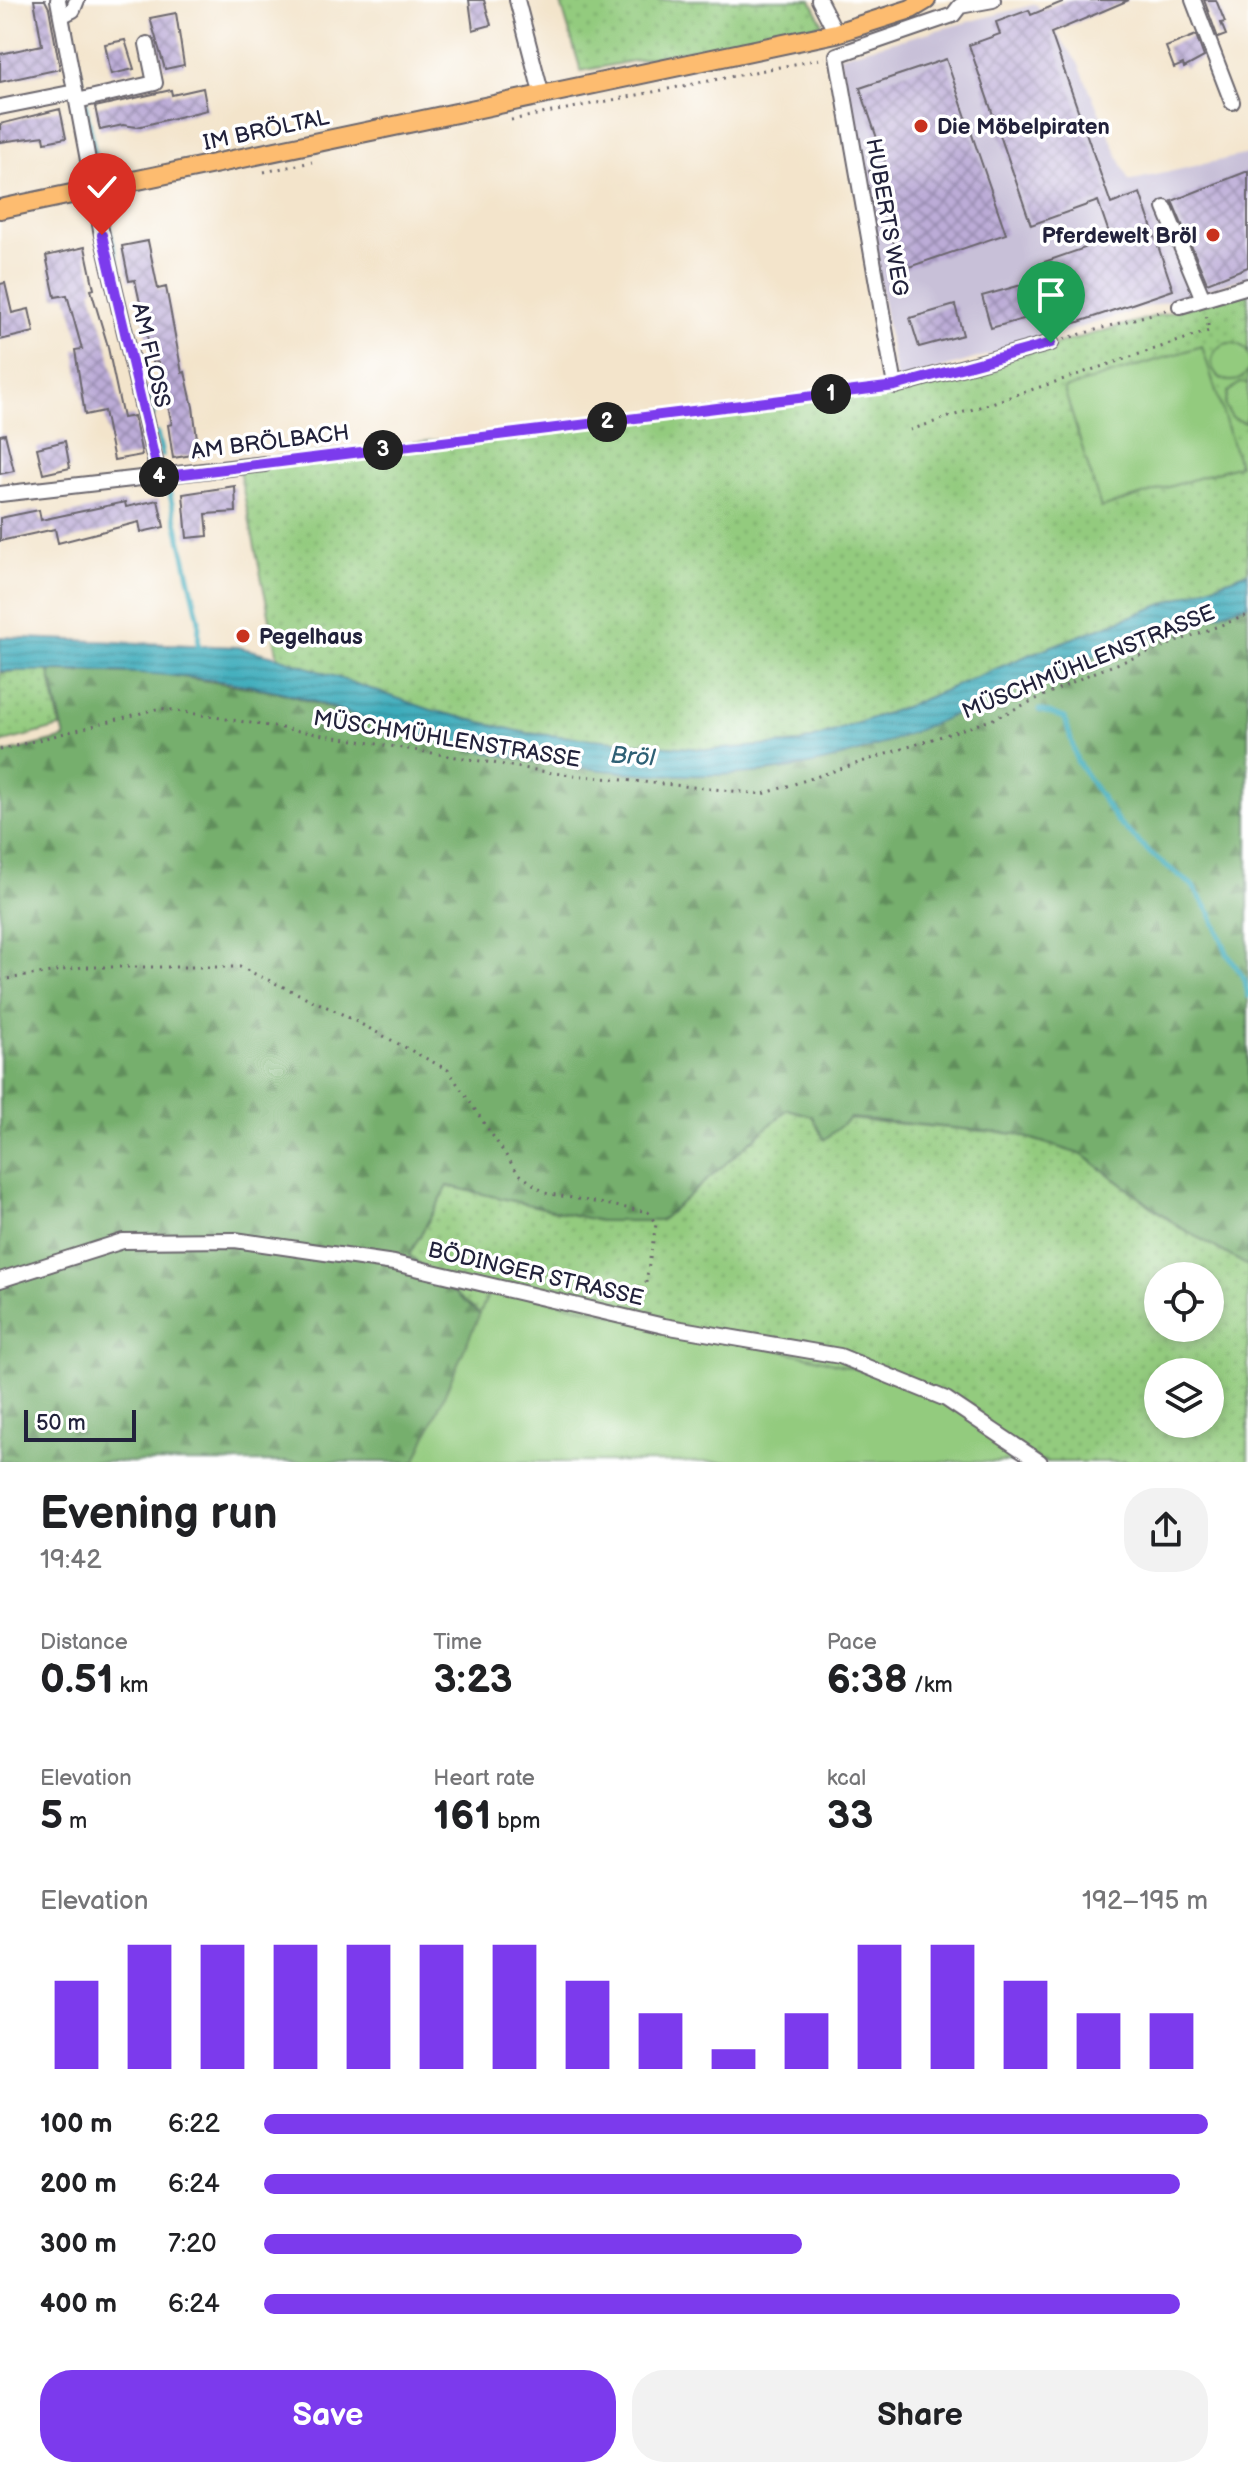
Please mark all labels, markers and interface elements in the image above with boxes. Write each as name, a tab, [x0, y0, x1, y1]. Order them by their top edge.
street label: IM BRÖLTAL	[201, 103, 332, 157]
place label: Die Möbelpiraten	[937, 114, 1110, 141]
marker: Die Möbelpiraten	[912, 117, 930, 135]
street label: HUBERTS WEG	[859, 136, 914, 298]
pin	[68, 153, 136, 235]
icon: check	[80, 165, 124, 209]
place label: Pferdewelt Bröl	[1042, 223, 1197, 250]
marker: Pferdewelt Bröl	[1204, 226, 1222, 244]
pin	[1017, 261, 1085, 343]
icon: arrive	[1029, 273, 1073, 317]
street label: AM FLOSS	[125, 300, 176, 410]
pin: 1	[811, 374, 851, 414]
text: 1	[826, 380, 836, 407]
pin: 2	[587, 402, 627, 442]
text: 2	[600, 408, 614, 435]
street label: AM BRÖLBACH	[190, 418, 351, 466]
pin: 3	[363, 430, 403, 470]
text: 3	[377, 436, 389, 463]
pin: 4	[139, 457, 179, 497]
text: 4	[153, 463, 165, 490]
street label: MÜSCHMÜHLENSTRASSE	[958, 598, 1219, 725]
place label: Pegelhaus	[259, 624, 363, 651]
marker: Pegelhaus	[234, 627, 252, 645]
street label: MÜSCHMÜHLENSTRASSE	[311, 704, 582, 774]
water label: Bröl	[610, 740, 658, 773]
street label: BÖDINGER STRASSE	[425, 1236, 646, 1312]
map controls	[1144, 1262, 1224, 1438]
button: locate	[1144, 1262, 1224, 1342]
button: layers	[1144, 1358, 1224, 1438]
scale bar	[24, 1406, 136, 1442]
text: 50 m	[36, 1410, 86, 1437]
text: Evening run	[40, 1488, 277, 1541]
button: share	[1124, 1488, 1208, 1572]
text: 19:42	[40, 1545, 102, 1576]
text: Distance	[40, 1629, 128, 1656]
text: Time	[433, 1629, 482, 1656]
text: Pace	[827, 1629, 877, 1656]
text: 0.51	[40, 1656, 114, 1704]
text: 3:23	[433, 1656, 513, 1704]
text: 6:38	[827, 1656, 908, 1704]
text: km	[114, 1672, 149, 1699]
text: /km	[908, 1672, 953, 1699]
text: Elevation	[40, 1765, 132, 1792]
text: Heart rate	[433, 1765, 535, 1792]
text: kcal	[827, 1765, 866, 1792]
text: 5	[40, 1792, 63, 1840]
text: 161	[433, 1792, 491, 1840]
text: 33	[827, 1792, 873, 1840]
text: m	[63, 1808, 87, 1835]
text: bpm	[491, 1808, 541, 1835]
text: Elevation	[40, 1886, 148, 1917]
text: 192–195 m	[1082, 1886, 1208, 1917]
text: 100 m	[40, 2109, 113, 2140]
text: 6:22	[168, 2109, 220, 2140]
text: 200 m	[40, 2169, 117, 2200]
text: 6:24	[168, 2169, 220, 2200]
text: 300 m	[40, 2229, 117, 2260]
text: 7:20	[168, 2229, 217, 2260]
text: 400 m	[40, 2289, 117, 2320]
text: 6:24	[168, 2289, 220, 2320]
button: Save	[40, 2370, 616, 2462]
button: Share	[632, 2370, 1208, 2462]

